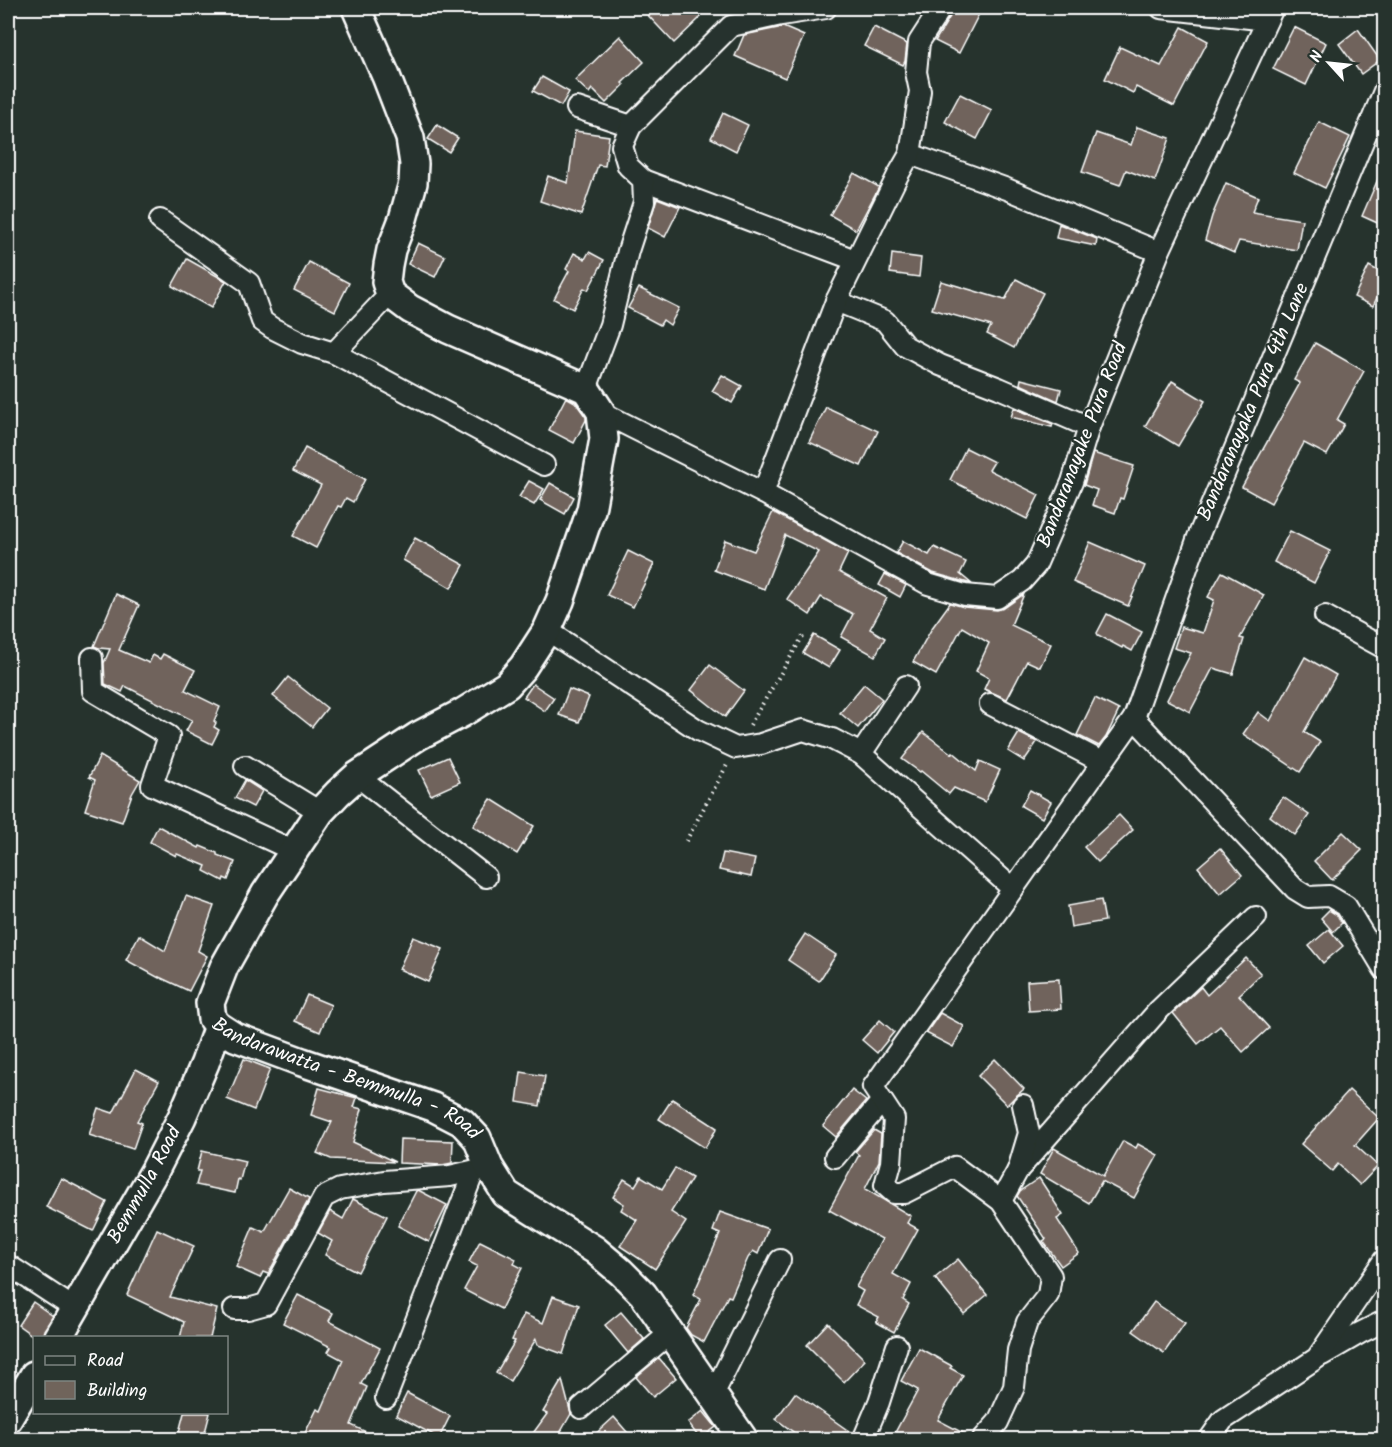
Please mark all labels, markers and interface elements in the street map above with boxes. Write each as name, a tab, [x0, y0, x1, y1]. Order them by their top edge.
north arrow	[1299, 33, 1359, 93]
text: N	[1304, 47, 1330, 67]
street label: Bandaranayaka Pura 4th Lane	[1189, 278, 1319, 526]
street label: Bandaranayake Pura Road	[1029, 337, 1137, 552]
street label: Bandarawatta - Bemmulla - Road	[205, 1010, 489, 1149]
street label: Bemmulla Road	[100, 1120, 191, 1250]
legend	[33, 1336, 228, 1414]
text: Road	[87, 1347, 124, 1376]
text: Building	[87, 1377, 147, 1406]

